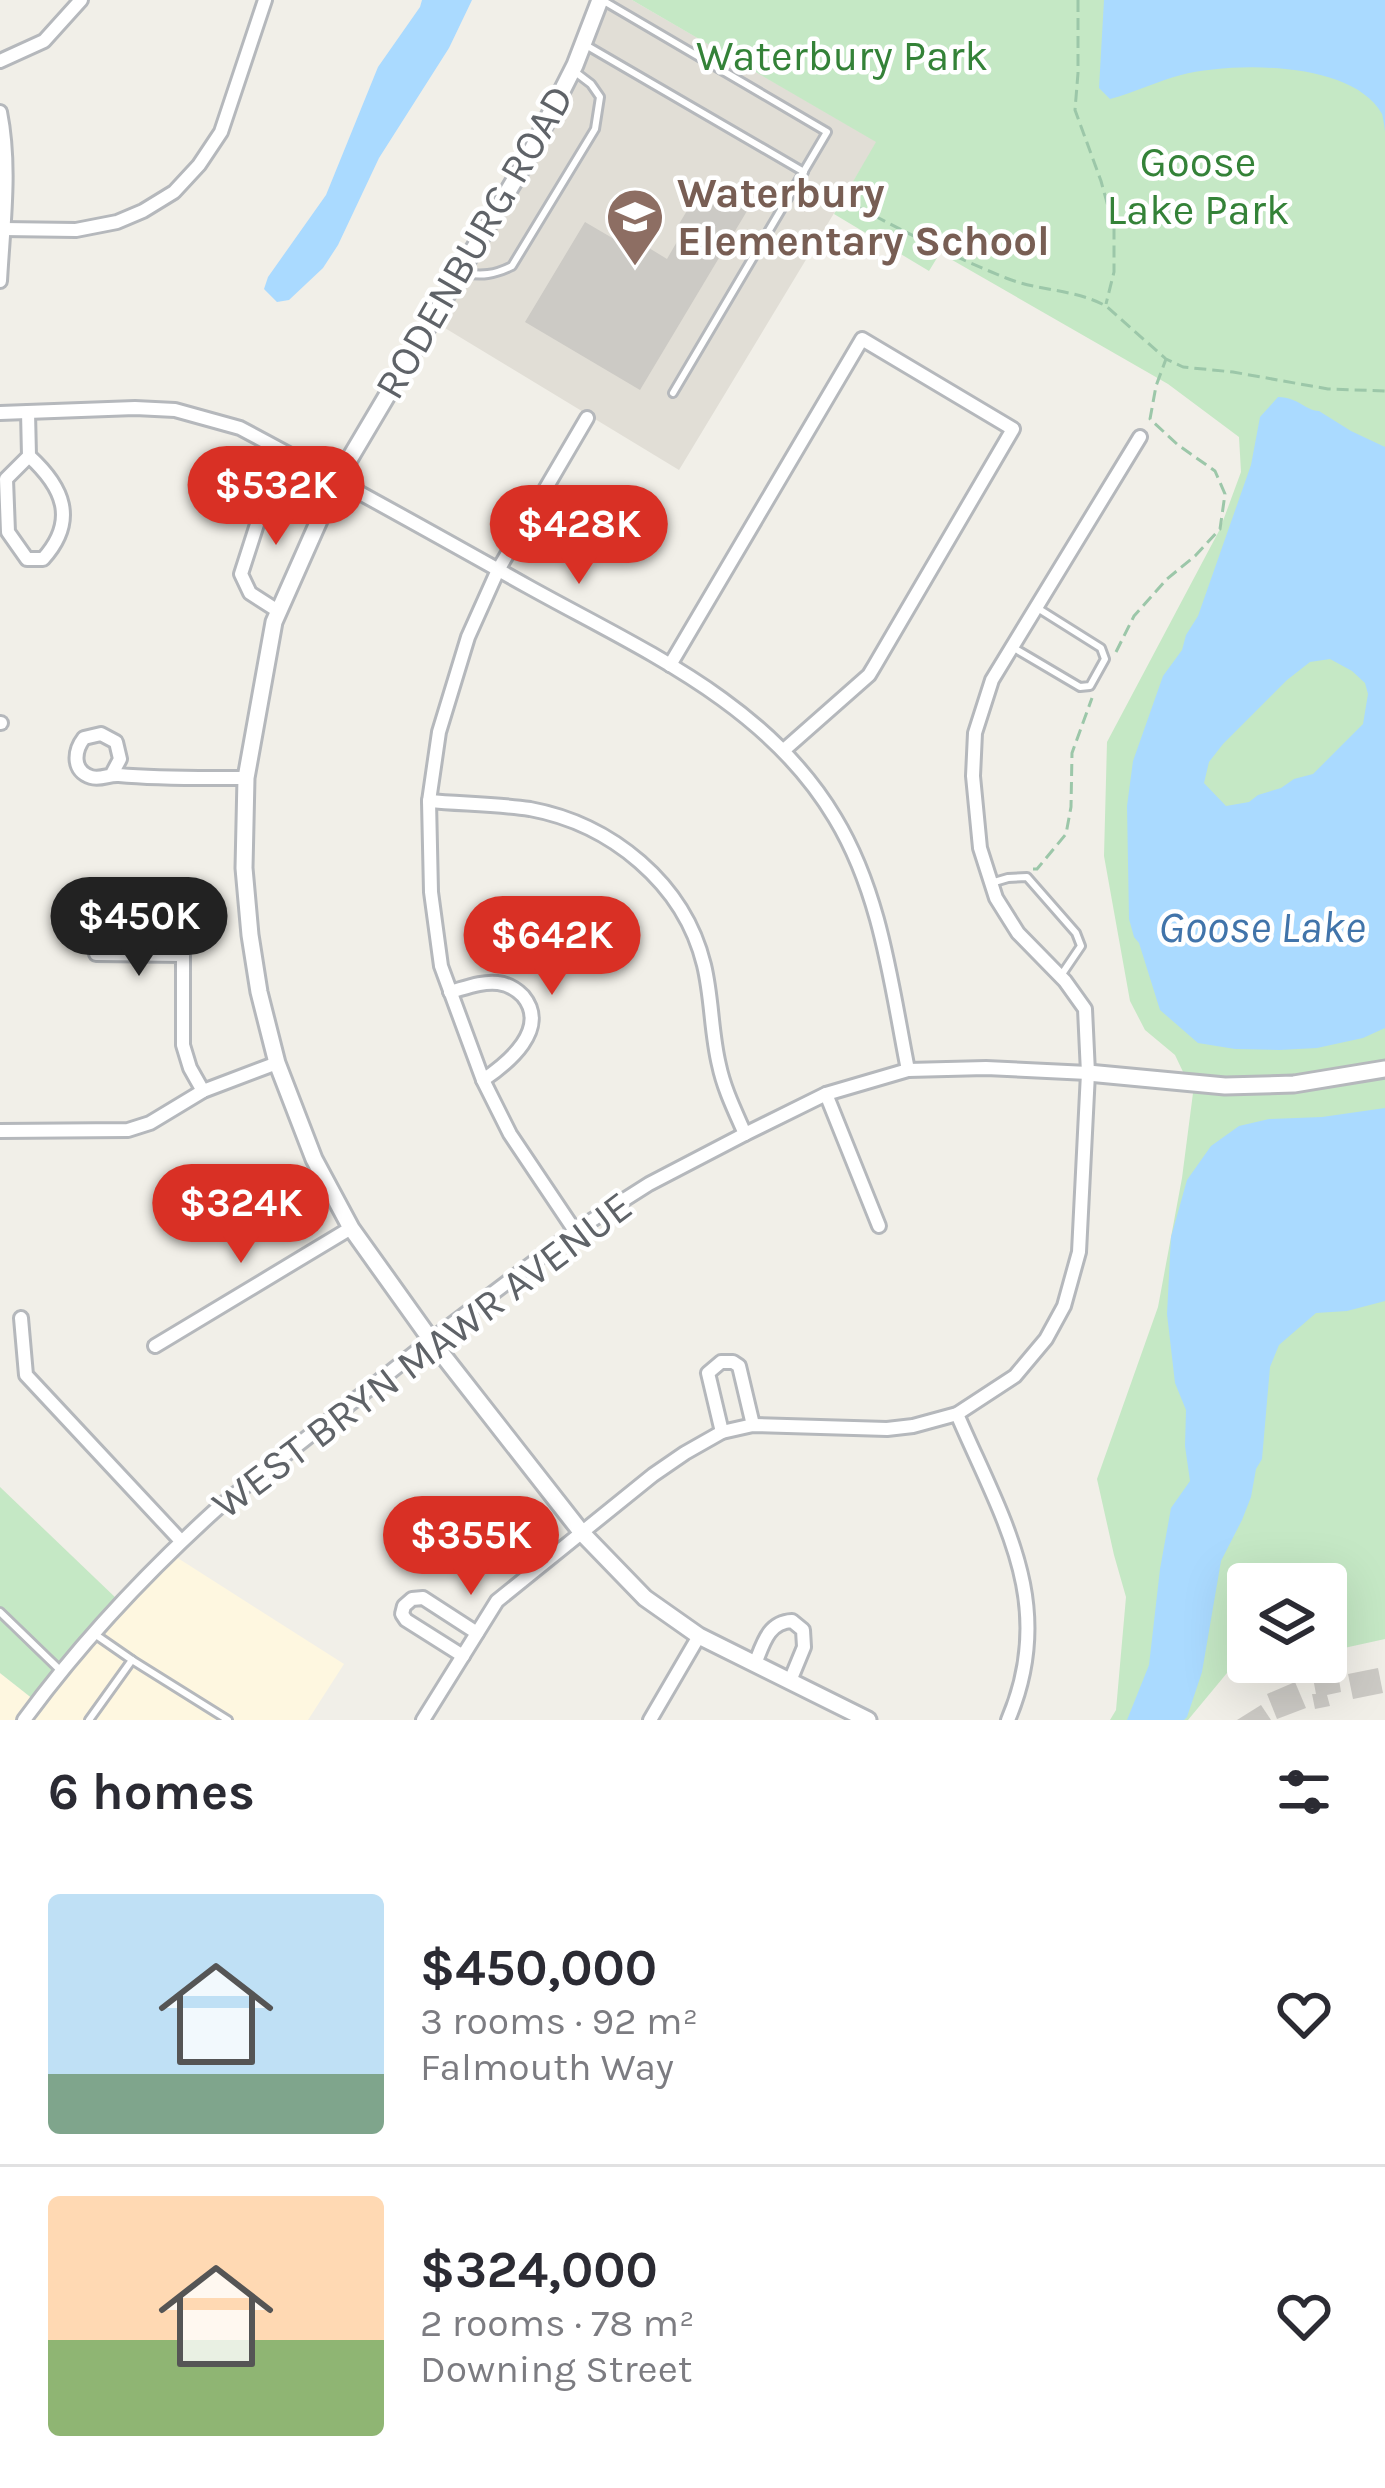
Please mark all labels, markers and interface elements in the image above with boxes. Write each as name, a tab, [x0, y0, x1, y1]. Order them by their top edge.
park label: Waterbury Park	[696, 31, 988, 81]
street label: RODENBURG ROAD	[364, 76, 584, 408]
park label: Goose Lake Park	[1106, 137, 1290, 235]
place label: Waterbury Elementary School	[677, 168, 1050, 266]
school or university icon: Waterbury Elementary School	[604, 186, 666, 268]
pin: $532K	[192, 446, 360, 548]
text: $532K	[215, 462, 337, 508]
pin: $428K	[495, 485, 663, 587]
text: $428K	[517, 501, 641, 547]
pin: $450K	[55, 877, 223, 979]
text: $450K	[78, 893, 200, 939]
pin: $642K	[468, 896, 636, 998]
water label: Goose Lake	[1158, 901, 1366, 953]
text: $642K	[491, 912, 613, 958]
pin: $324K	[157, 1164, 325, 1266]
text: $324K	[179, 1180, 303, 1226]
street label: WEST BRYN MAWR AVENUE	[202, 1181, 642, 1529]
pin: $355K	[387, 1496, 555, 1598]
text: $355K	[410, 1512, 532, 1558]
map controls	[1227, 1563, 1347, 1683]
button: layers	[1227, 1563, 1347, 1683]
icon: filters	[1271, 1759, 1337, 1825]
text: 6 homes	[48, 1762, 255, 1822]
text: $450,000	[420, 1938, 657, 1998]
icon: home	[144, 1942, 288, 2086]
icon: heart	[1271, 1981, 1337, 2047]
text: 3 rooms · 92 m²	[420, 1998, 698, 2044]
text: Falmouth Way	[420, 2044, 674, 2090]
text: $324,000	[420, 2240, 658, 2300]
icon: home	[144, 2244, 288, 2388]
icon: heart	[1271, 2283, 1337, 2349]
text: 2 rooms · 78 m²	[420, 2300, 695, 2346]
text: Downing Street	[420, 2346, 692, 2392]

